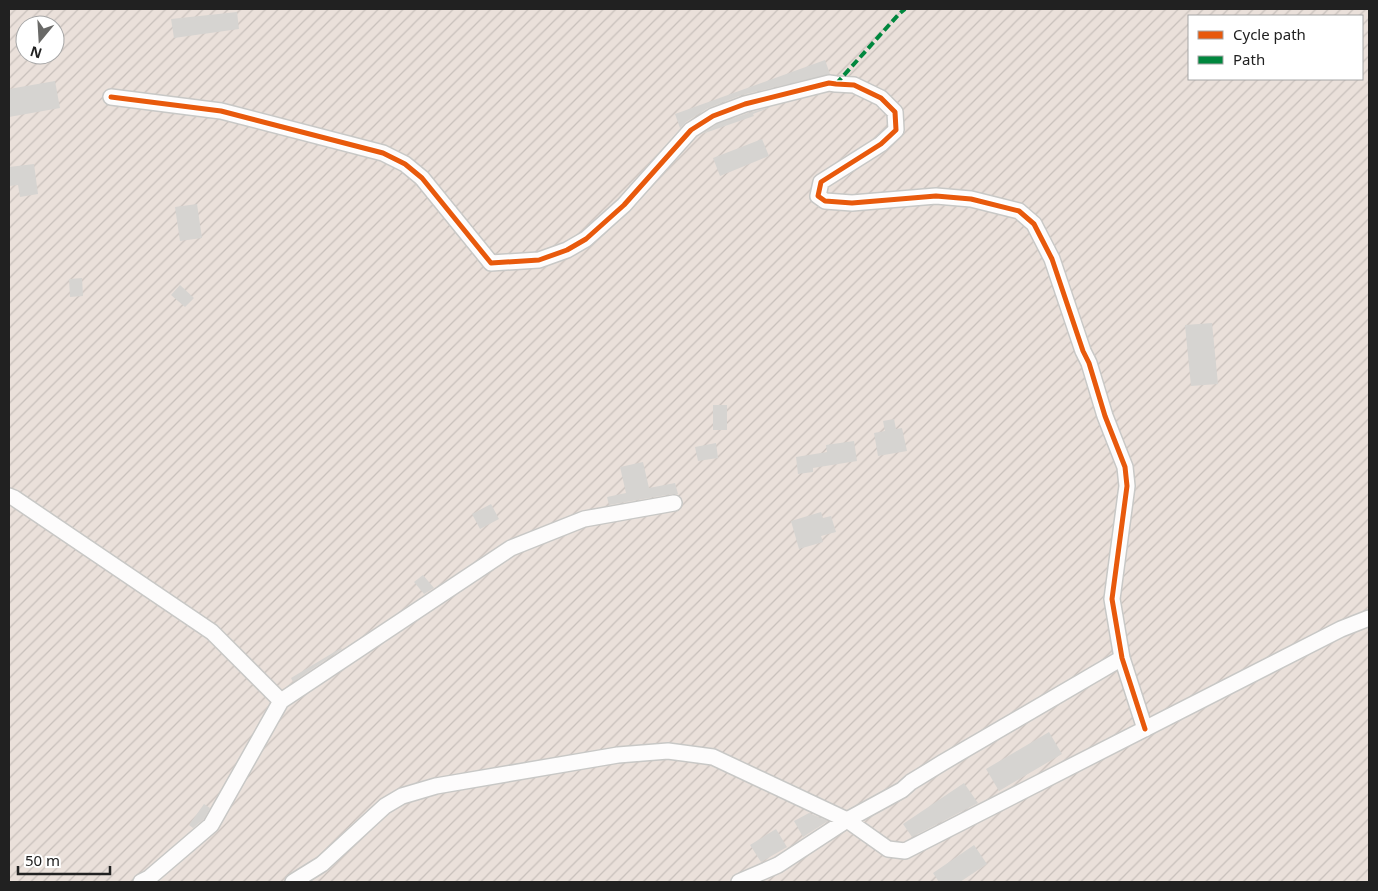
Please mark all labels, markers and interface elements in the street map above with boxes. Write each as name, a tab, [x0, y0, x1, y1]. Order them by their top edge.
north arrow	[15, 15, 65, 65]
legend	[1188, 15, 1363, 80]
text: Cycle path	[1233, 24, 1306, 44]
text: N	[27, 42, 44, 64]
text: Path	[1233, 49, 1265, 69]
scale bar	[18, 844, 110, 876]
text: 50 m	[25, 850, 60, 870]

